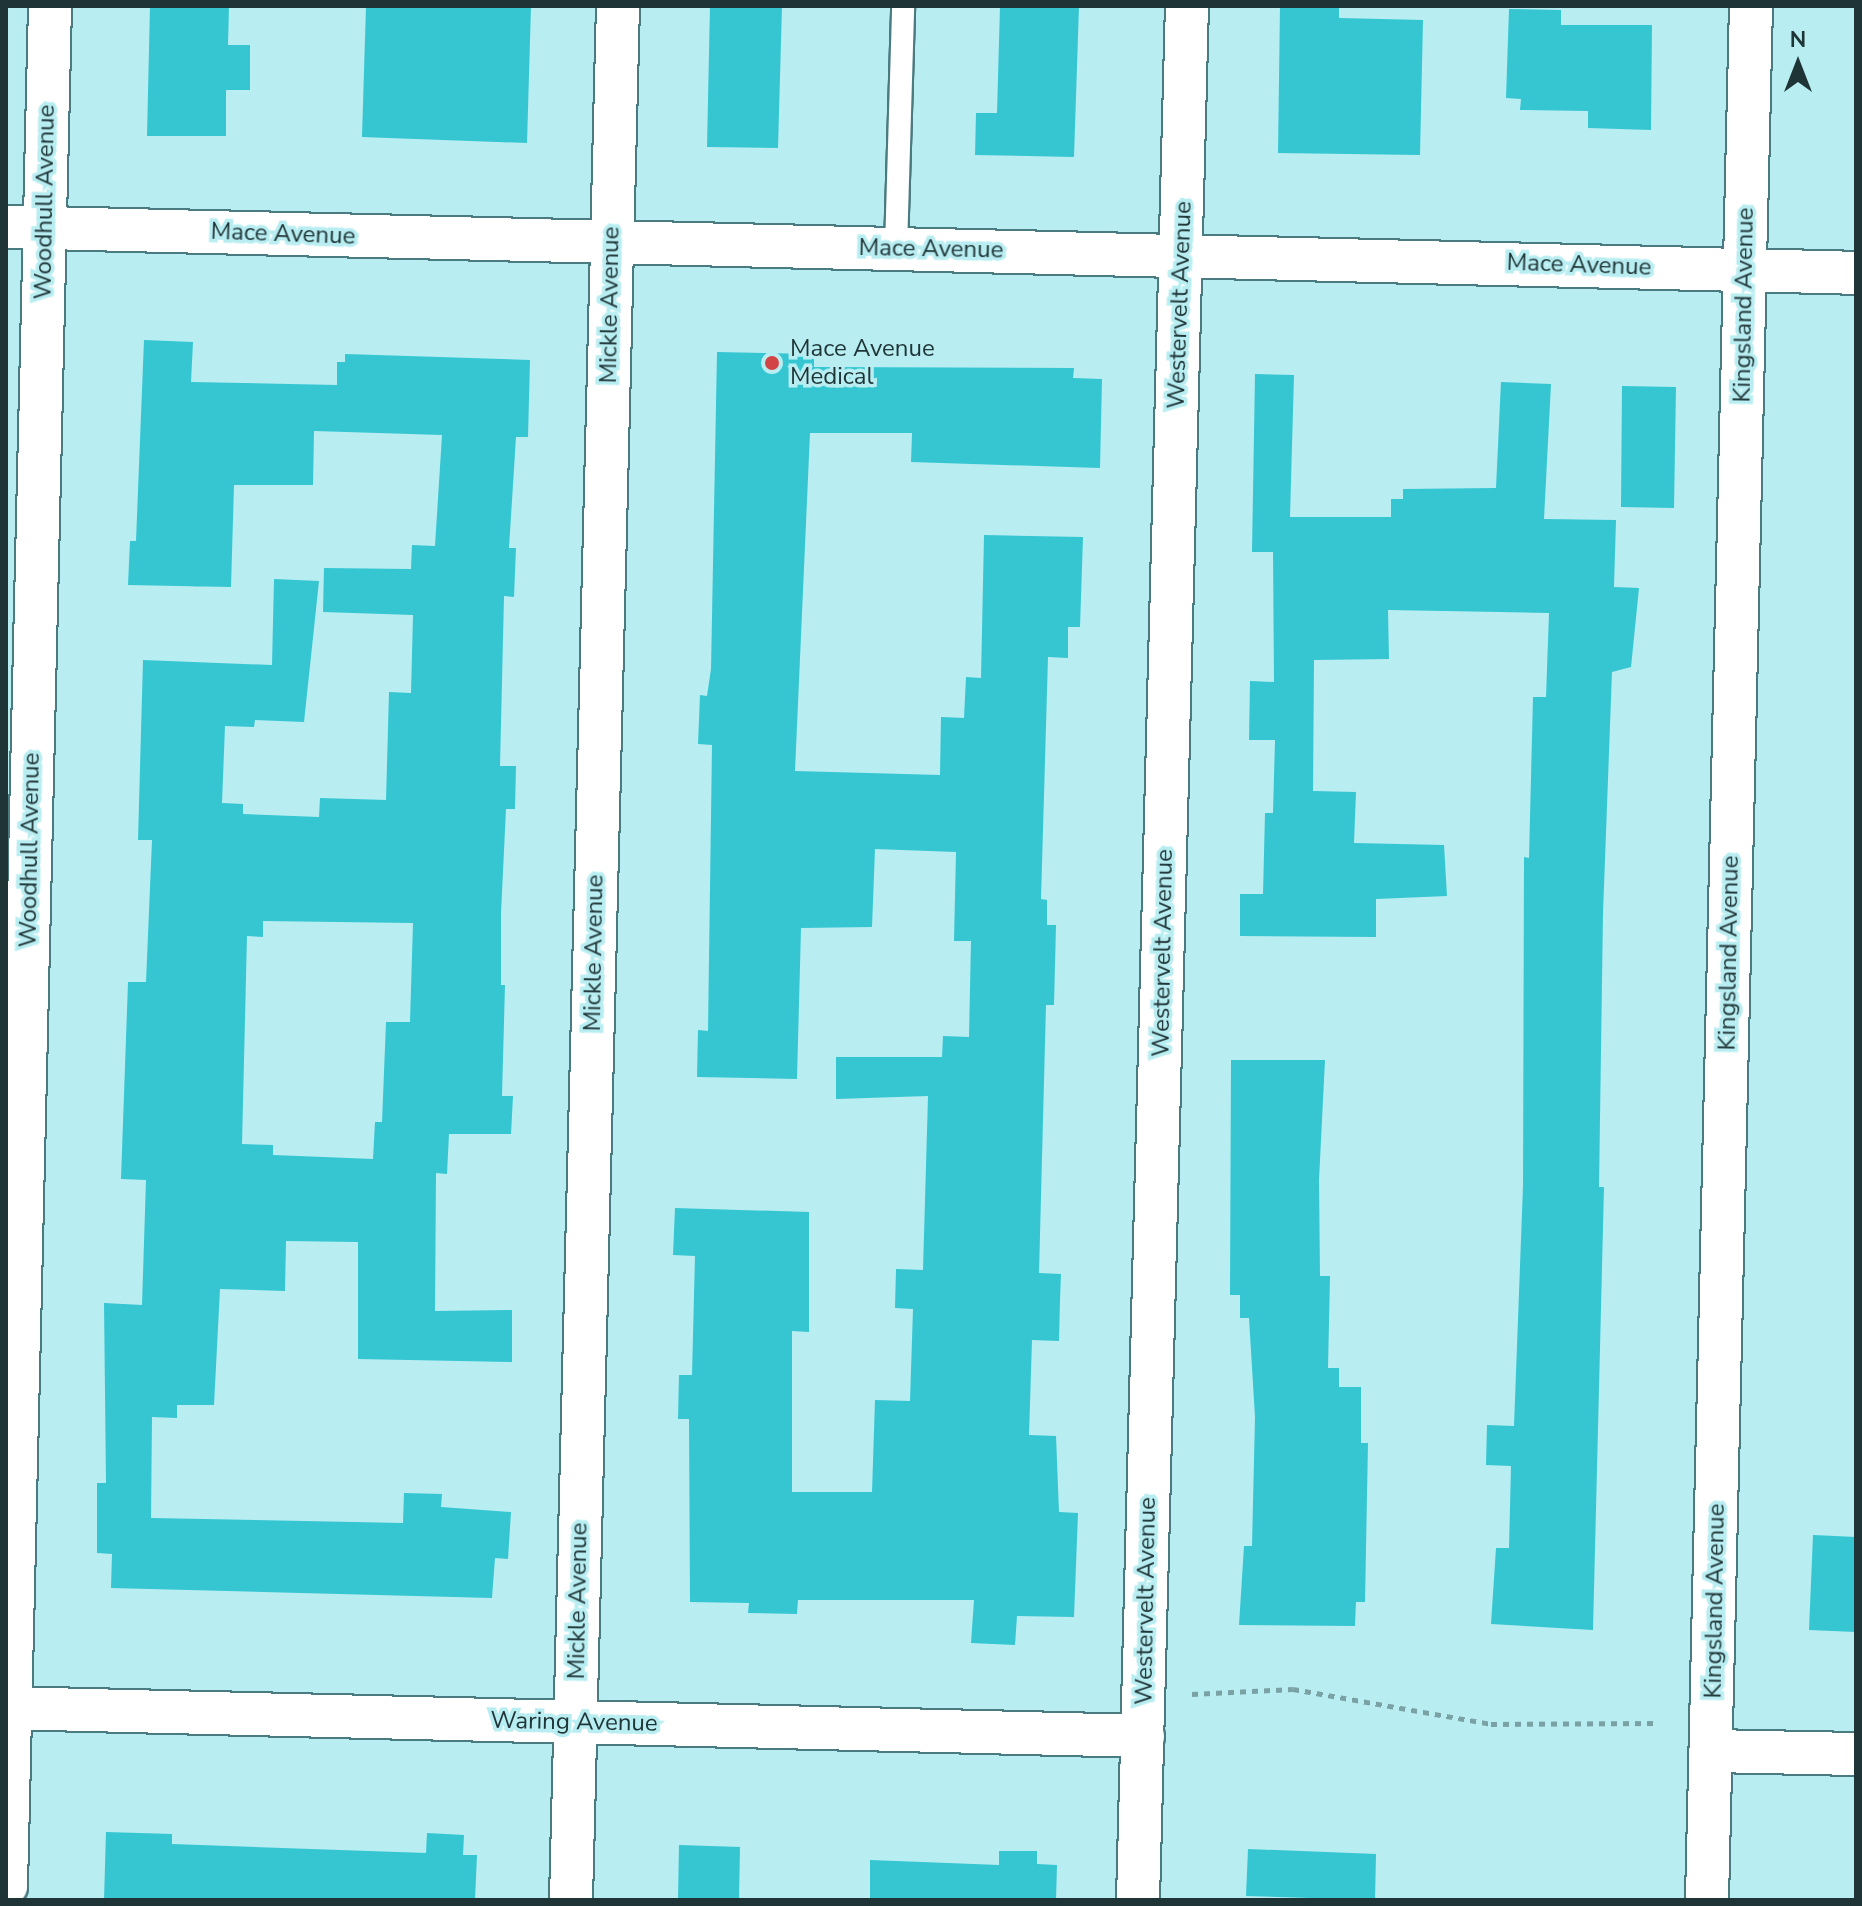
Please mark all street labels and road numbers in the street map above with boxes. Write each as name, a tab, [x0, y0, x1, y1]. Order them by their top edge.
street label: Woodhull Avenue	[29, 104, 61, 300]
street label: Westervelt Avenue	[1162, 201, 1198, 409]
street label: Kingsland Avenue	[1728, 207, 1760, 403]
street label: Mace Avenue	[210, 217, 356, 251]
street label: Mickle Avenue	[594, 226, 626, 384]
street label: Mace Avenue	[858, 233, 1004, 265]
street label: Mace Avenue	[1506, 248, 1652, 282]
street label: Woodhull Avenue	[14, 752, 46, 948]
street label: Westervelt Avenue	[1147, 849, 1179, 1057]
street label: Kingsland Avenue	[1713, 855, 1745, 1051]
street label: Mickle Avenue	[578, 874, 610, 1032]
street label: Westervelt Avenue	[1130, 1497, 1162, 1705]
street label: Kingsland Avenue	[1699, 1503, 1731, 1699]
street label: Mickle Avenue	[562, 1522, 594, 1680]
street label: Waring Avenue	[490, 1706, 658, 1738]

